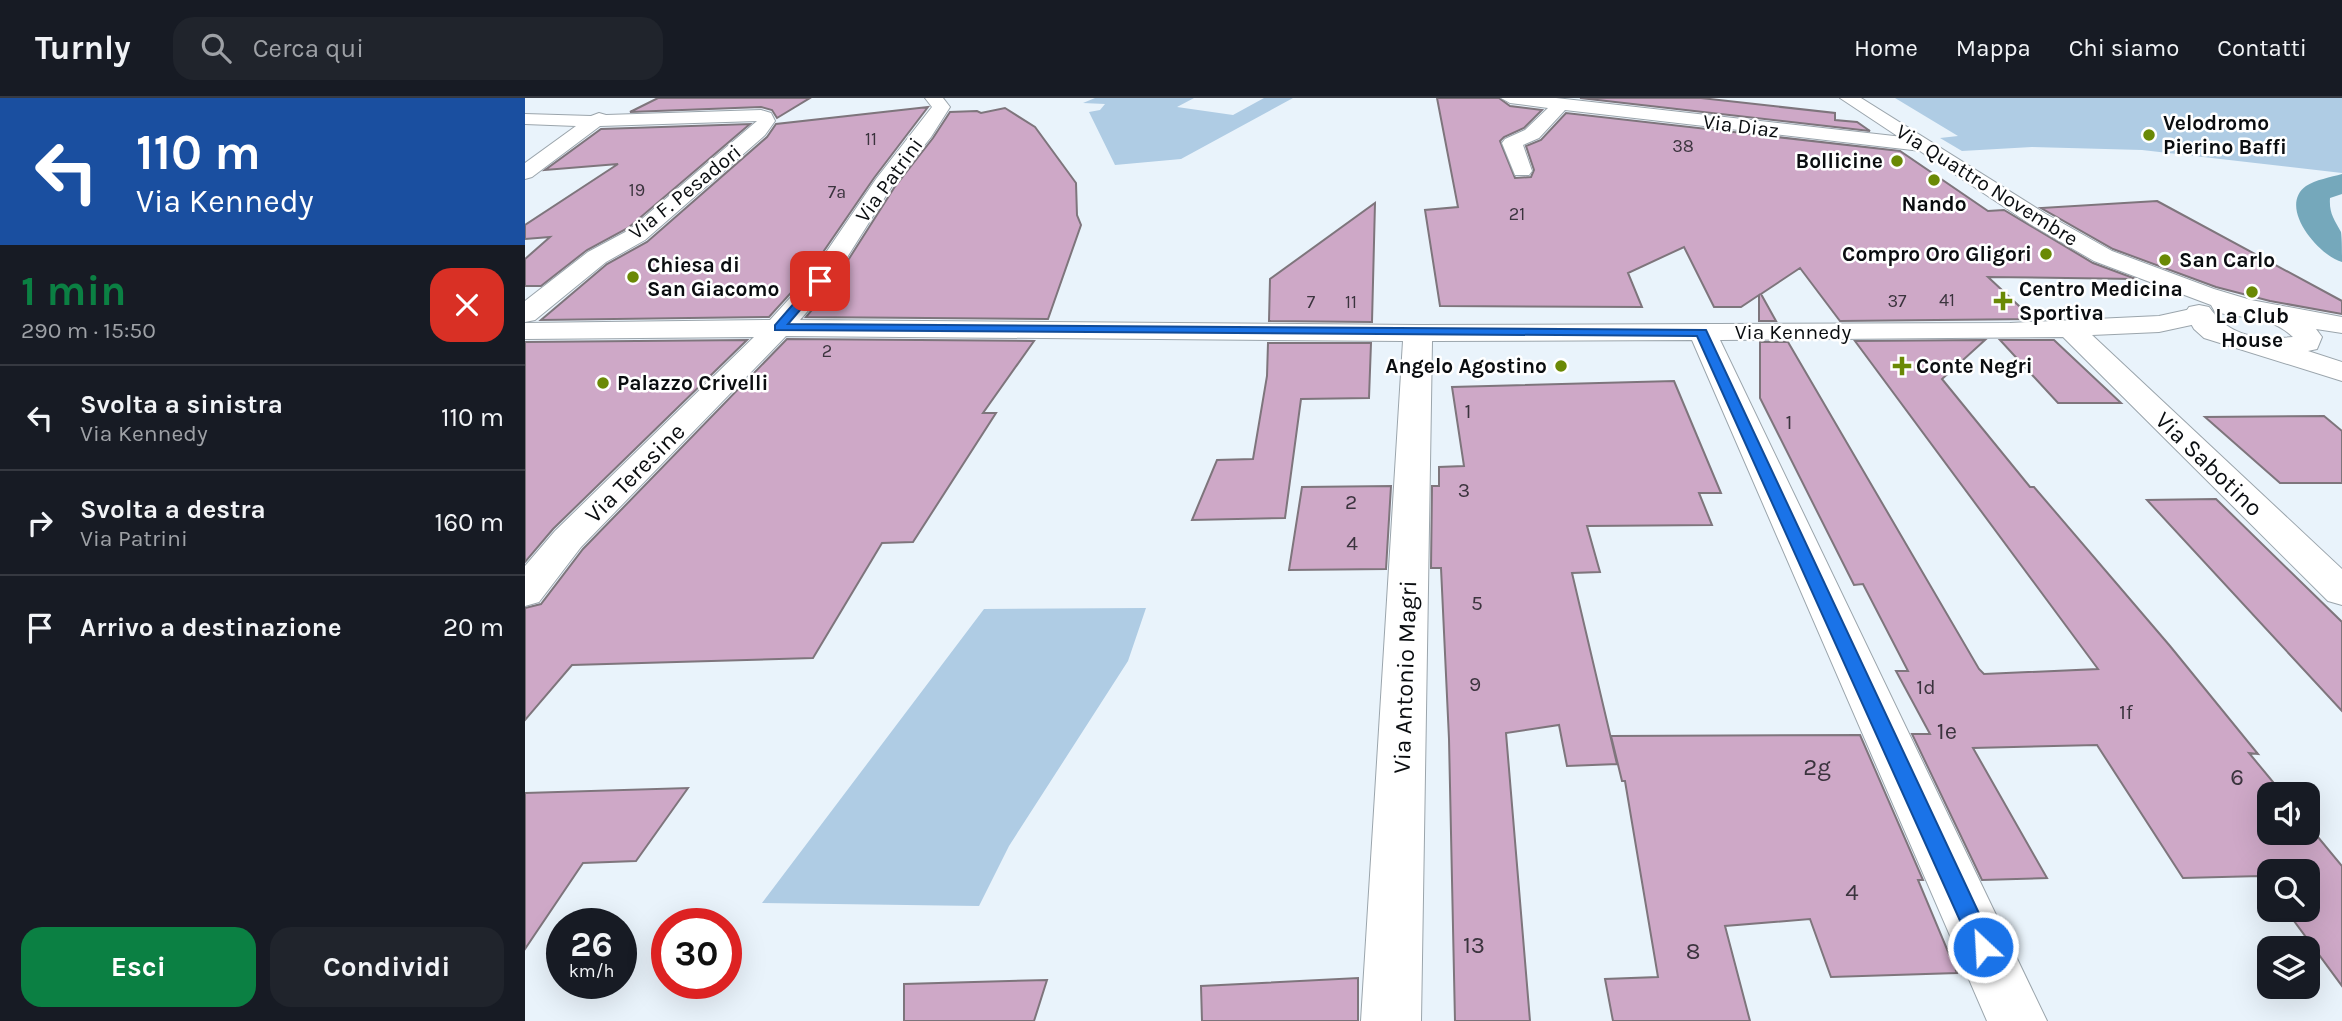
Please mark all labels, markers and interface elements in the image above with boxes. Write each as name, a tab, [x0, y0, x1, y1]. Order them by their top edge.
search box	[173, 17, 663, 80]
text: Turnly	[35, 29, 131, 67]
icon: search	[197, 29, 235, 67]
text: Cerca qui	[253, 33, 364, 64]
text: Home	[1854, 34, 1918, 62]
text: Mappa	[1956, 34, 2031, 62]
text: Chi siamo	[2069, 34, 2179, 62]
text: Contatti	[2217, 34, 2307, 62]
street label: Via Diaz	[1702, 109, 1780, 143]
place label: Velodromo Pierino Baffi	[2163, 111, 2287, 159]
street label: Via Quattro Novembre	[1892, 119, 2082, 251]
text: 110 m	[136, 124, 261, 181]
icon: left	[21, 126, 112, 217]
marker: Velodromo Pierino Baffi	[2141, 127, 2157, 143]
house number: 11	[865, 128, 877, 150]
street label: Via Patrini	[850, 133, 928, 227]
house number: 38	[1672, 135, 1694, 157]
street label: Via F. Pesadori	[624, 140, 746, 244]
place label: Bollicine	[1796, 149, 1883, 173]
marker: Bollicine	[1889, 153, 1905, 169]
marker: Nando	[1926, 172, 1942, 188]
house number: 19	[629, 179, 645, 201]
house number: 7a	[828, 181, 846, 203]
text: Via Kennedy	[136, 183, 314, 220]
place label: Nando	[1901, 192, 1967, 216]
house number: 21	[1509, 203, 1525, 225]
place label: Compro Oro Gligori	[1842, 242, 2032, 266]
marker: Compro Oro Gligori	[2038, 246, 2054, 262]
place label: San Carlo	[2179, 248, 2275, 272]
pin	[790, 251, 850, 311]
marker: San Carlo	[2157, 252, 2173, 268]
place label: Chiesa di San Giacomo	[647, 253, 779, 301]
icon: arrive	[801, 262, 839, 300]
text: 1 min	[21, 266, 126, 316]
button: close	[430, 268, 504, 342]
marker: Chiesa di San Giacomo	[625, 269, 641, 285]
place label: Centro Medicina Sportiva	[2019, 277, 2183, 325]
marker: La Club House	[2244, 284, 2260, 300]
house number: 41	[1939, 289, 1955, 311]
house number: 37	[1887, 290, 1907, 312]
house number: 7	[1307, 291, 1316, 313]
house number: 11	[1345, 291, 1357, 313]
marker: Centro Medicina Sportiva	[1993, 291, 2013, 311]
place label: La Club House	[2215, 304, 2289, 352]
text: 290 m · 15:50	[21, 317, 156, 344]
street label: Via Kennedy	[1735, 320, 1851, 344]
house number: 2	[822, 340, 832, 362]
place label: Angelo Agostino	[1385, 354, 1547, 378]
place label: Conte Negri	[1916, 354, 2033, 378]
marker: Angelo Agostino	[1553, 358, 1569, 374]
marker: Conte Negri	[1894, 358, 1910, 374]
place label: Palazzo Crivelli	[617, 371, 768, 395]
marker: Palazzo Crivelli	[595, 375, 611, 391]
text: Svolta a sinistra	[80, 389, 283, 420]
icon: left	[21, 399, 59, 437]
house number: 1	[1465, 399, 1471, 423]
text: 110 m	[441, 402, 504, 433]
street label: Via Sabotino	[2149, 406, 2269, 522]
house number: 1	[1786, 410, 1792, 434]
street label: Via Teresine	[579, 417, 691, 529]
text: Via Kennedy	[80, 420, 208, 447]
house number: 3	[1458, 478, 1470, 502]
house number: 2	[1345, 490, 1357, 514]
text: Svolta a destra	[80, 494, 266, 525]
icon: right	[21, 504, 59, 542]
text: 160 m	[435, 507, 504, 538]
text: Via Patrini	[80, 525, 188, 552]
house number: 4	[1346, 531, 1358, 555]
street label: Via Antonio Magri	[1388, 580, 1422, 774]
house number: 5	[1471, 591, 1483, 615]
icon: arrive	[21, 609, 59, 647]
text: Arrivo a destinazione	[80, 612, 342, 643]
text: 20 m	[443, 612, 504, 643]
house number: 9	[1469, 672, 1481, 696]
house number: 1d	[1916, 675, 1936, 699]
house number: 1f	[2119, 700, 2134, 724]
house number: 1e	[1937, 717, 1957, 745]
house number: 2g	[1803, 753, 1831, 781]
house number: 6	[2230, 763, 2244, 791]
map controls	[2257, 782, 2320, 999]
button: sound	[2257, 782, 2320, 845]
button: search	[2257, 859, 2320, 922]
house number: 4	[1845, 878, 1859, 906]
speed limit sign: 30	[651, 908, 742, 999]
position arrow	[1946, 910, 2020, 984]
text: 26	[570, 924, 613, 965]
button: Esci	[21, 927, 256, 1007]
button: Condividi	[270, 927, 504, 1007]
house number: 13	[1463, 931, 1485, 959]
button: layers	[2257, 936, 2320, 999]
house number: 8	[1686, 937, 1700, 965]
text: km/h	[569, 960, 614, 982]

